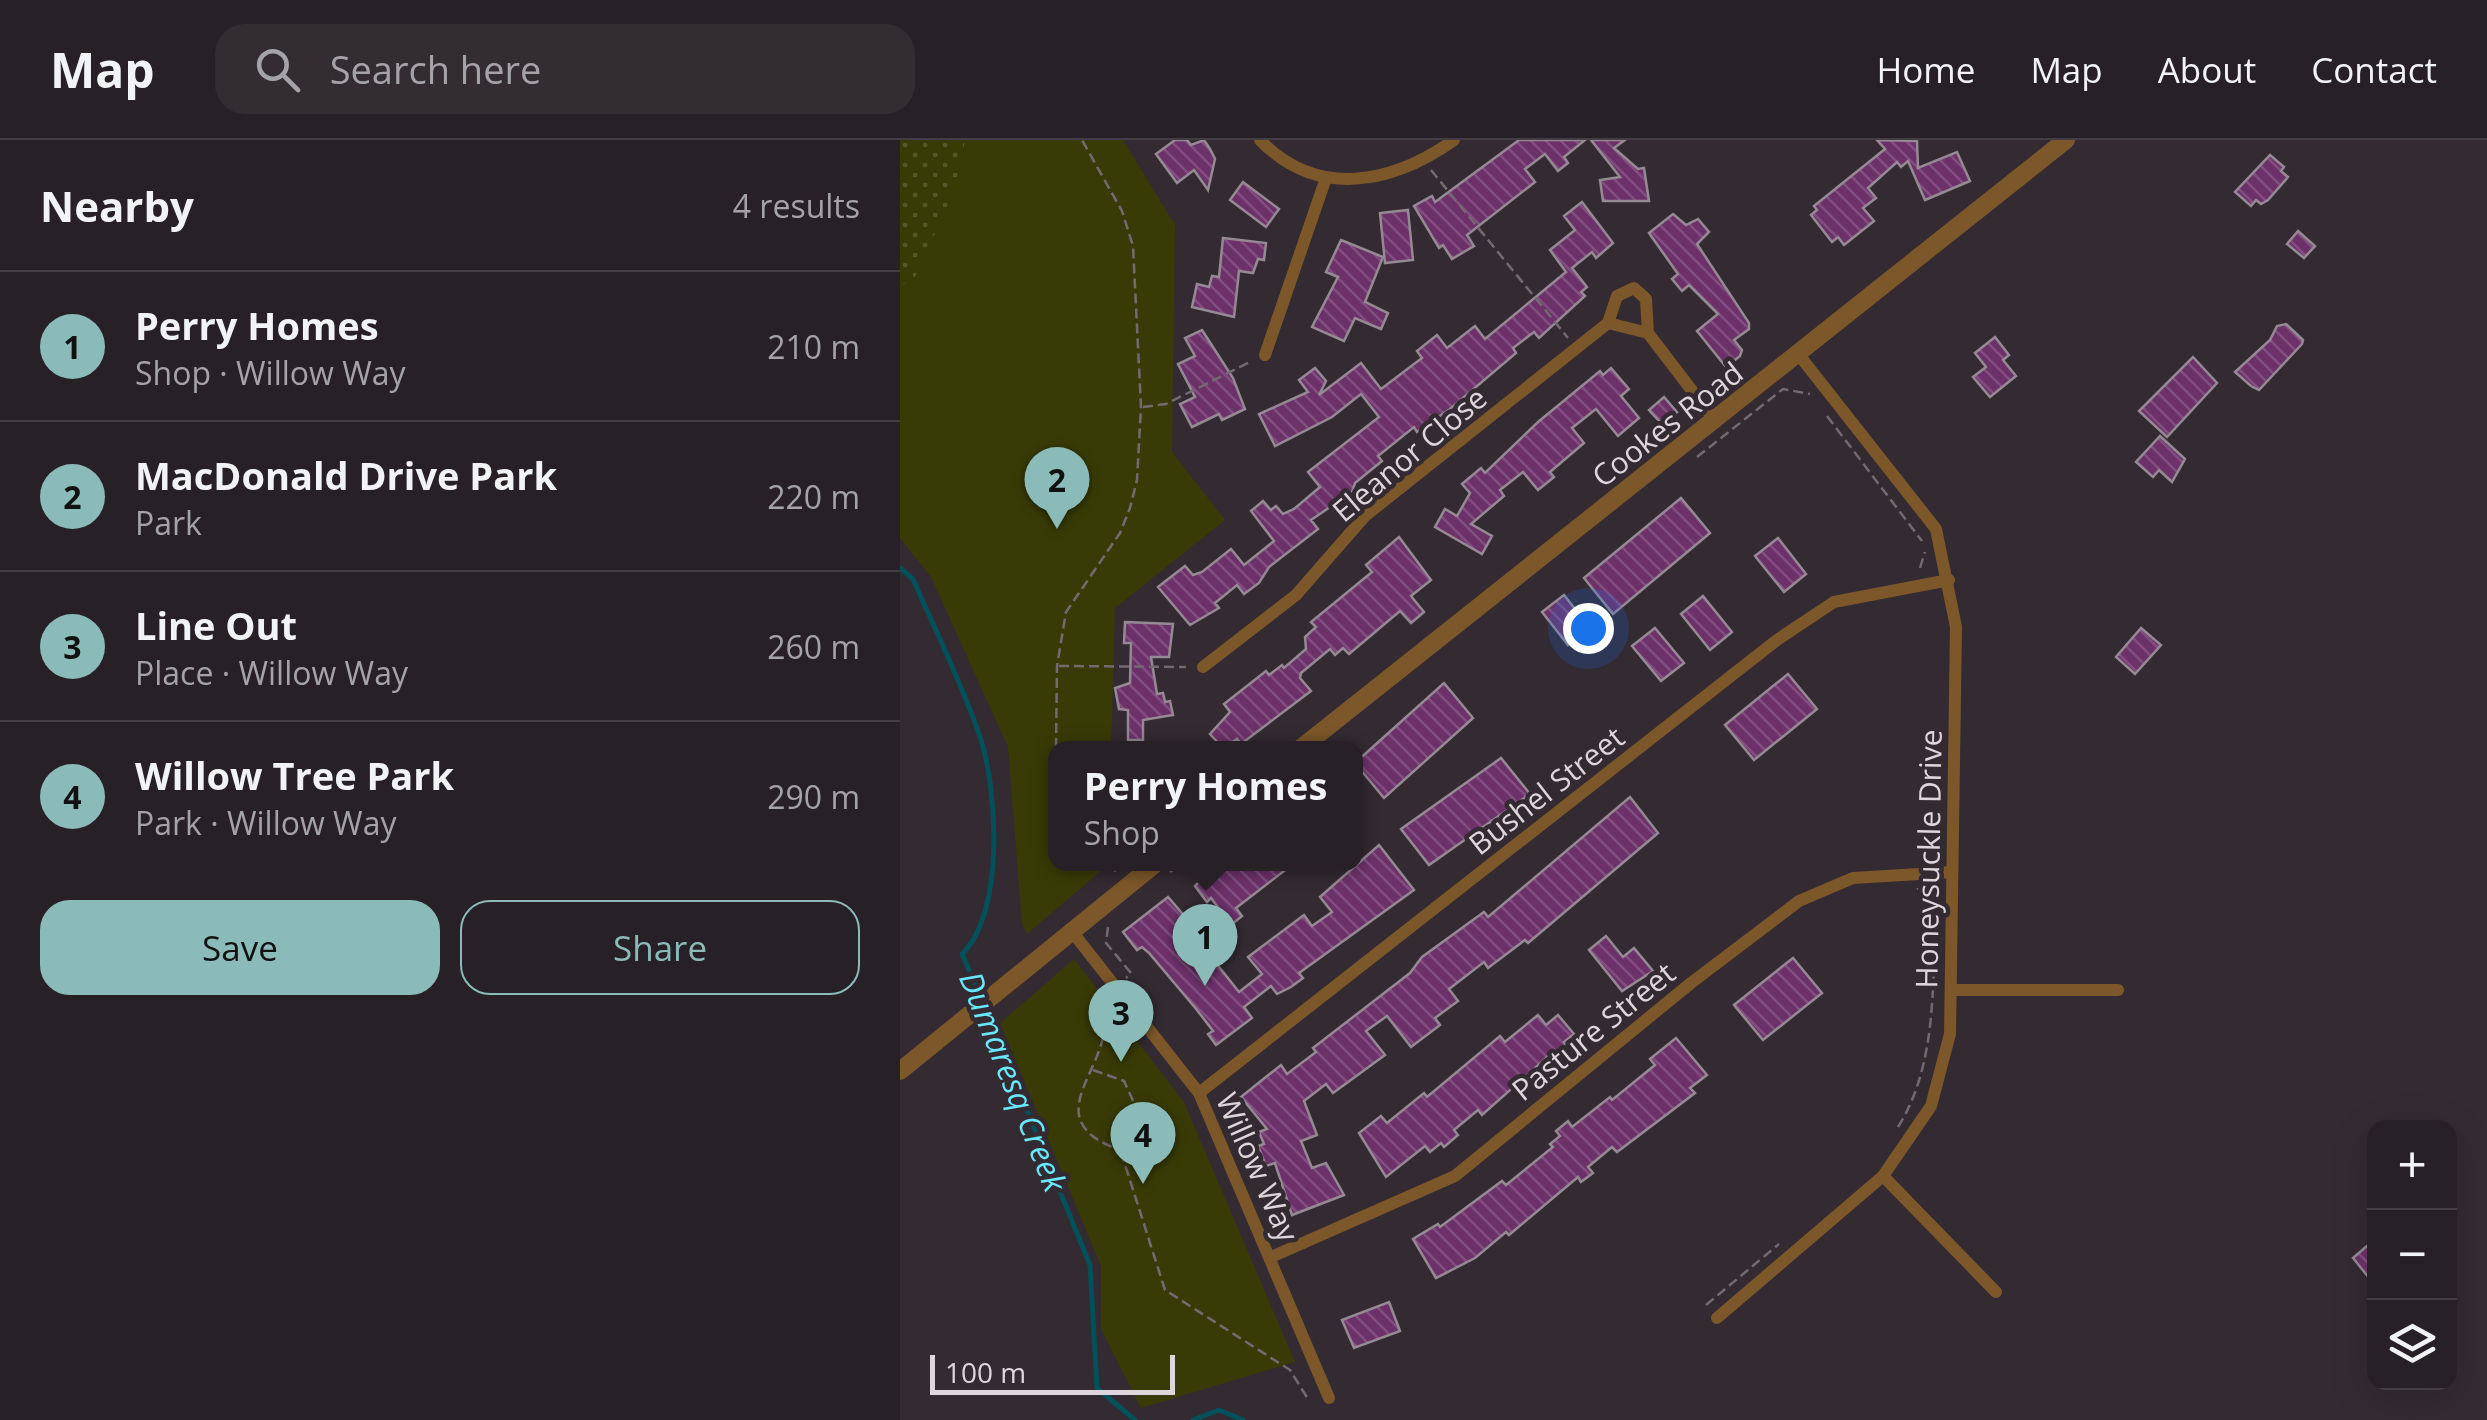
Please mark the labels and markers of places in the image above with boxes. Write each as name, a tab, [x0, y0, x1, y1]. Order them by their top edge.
pin: 2	[1024, 446, 1090, 529]
pin: 1	[1172, 904, 1238, 986]
pin: 3	[1088, 980, 1154, 1062]
pin: 4	[1110, 1102, 1176, 1184]

